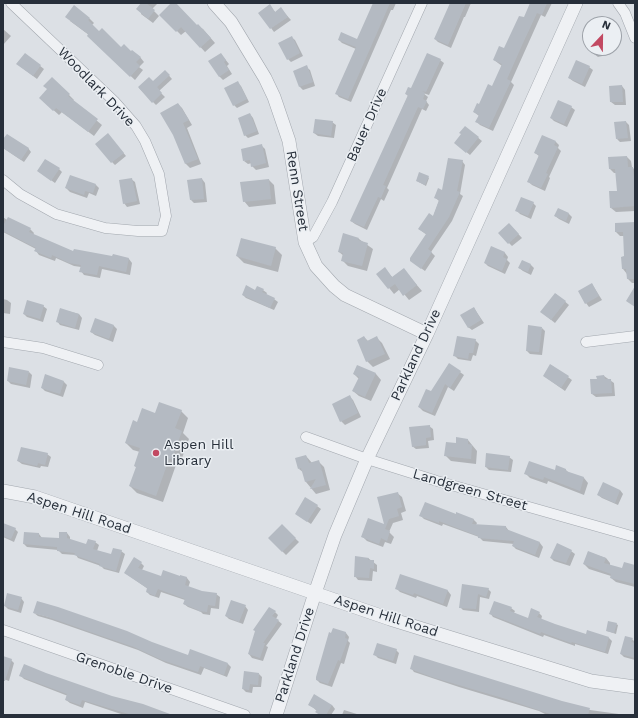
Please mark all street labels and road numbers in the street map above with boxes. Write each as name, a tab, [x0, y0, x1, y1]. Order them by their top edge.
street label: Woodlark Drive	[54, 44, 138, 130]
street label: Bauer Drive	[343, 85, 391, 165]
street label: Renn Street	[282, 149, 312, 233]
street label: Parkland Drive	[387, 306, 445, 404]
street label: Landgreen Street	[411, 466, 529, 514]
street label: Aspen Hill Road	[25, 488, 133, 538]
street label: Aspen Hill Road	[332, 591, 440, 641]
street label: Parkland Drive	[272, 605, 318, 705]
street label: Grenoble Drive	[73, 649, 175, 697]

